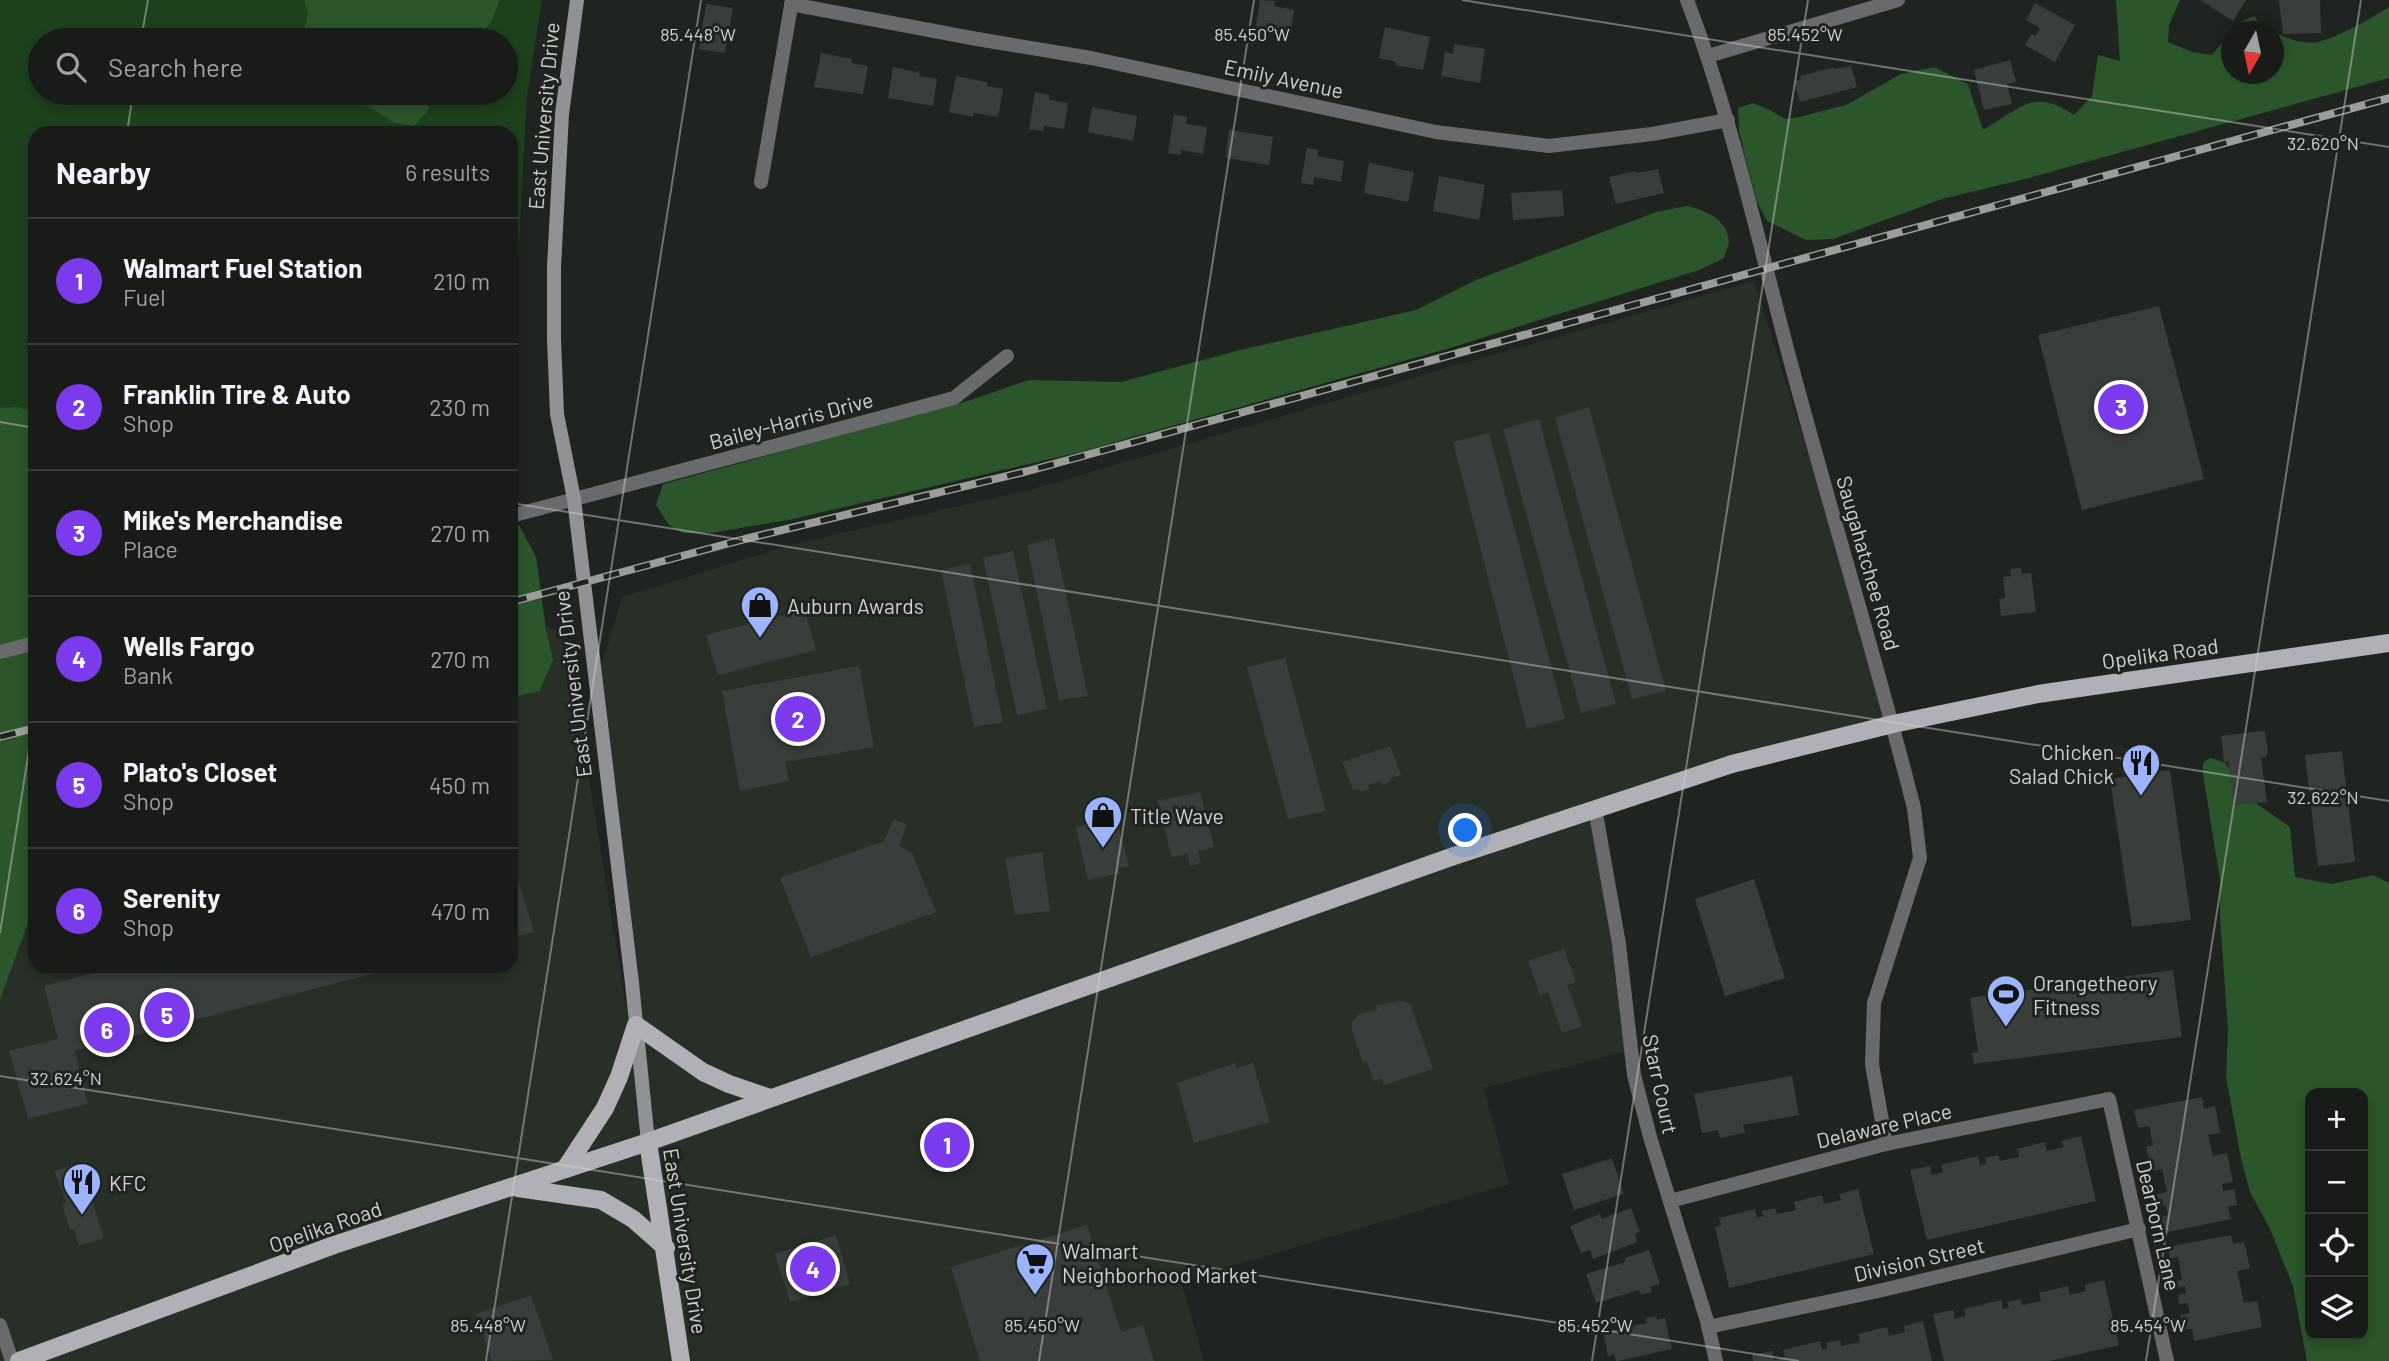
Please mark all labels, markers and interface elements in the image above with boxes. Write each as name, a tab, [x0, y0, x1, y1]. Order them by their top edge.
street label: East University Drive	[522, 21, 564, 211]
north arrow	[2221, 21, 2284, 84]
text: 85.448°W	[660, 23, 736, 45]
text: 85.450°W	[1214, 23, 1290, 45]
text: 85.452°W	[1767, 23, 1843, 45]
search box	[28, 28, 518, 105]
icon: search	[52, 48, 90, 86]
text: Search here	[108, 51, 243, 82]
street label: Emily Avenue	[1222, 53, 1346, 103]
text: 32.620°N	[2287, 132, 2359, 154]
text: Nearby	[56, 154, 151, 190]
text: 6 results	[405, 158, 490, 186]
text: Walmart Fuel Station	[123, 252, 363, 283]
text: 1	[75, 267, 83, 295]
text: 210 m	[433, 267, 490, 295]
text: Fuel	[123, 283, 166, 311]
text: Franklin Tire & Auto	[123, 378, 351, 409]
pin: 3	[2098, 381, 2144, 433]
street label: Bailey-Harris Drive	[706, 386, 876, 454]
text: 2	[73, 393, 85, 421]
text: 230 m	[429, 393, 490, 421]
text: Shop	[123, 409, 174, 437]
street label: Saugahatchee Road	[1832, 473, 1906, 653]
text: Mike's Merchandise	[123, 504, 343, 535]
text: 3	[73, 519, 85, 547]
text: 270 m	[430, 519, 490, 547]
text: Place	[123, 535, 178, 563]
shop icon: Auburn Awards	[739, 584, 781, 639]
street label: East University Drive	[548, 589, 596, 779]
place label: Auburn Awards	[787, 593, 924, 618]
text: Wells Fargo	[123, 630, 255, 661]
street label: Opelika Road	[2100, 632, 2220, 674]
text: 4	[72, 645, 86, 673]
text: 270 m	[430, 645, 490, 673]
text: Bank	[123, 661, 173, 689]
pin: 2	[775, 693, 821, 745]
place label: Chicken Salad Chick	[2009, 739, 2114, 788]
restaurant icon: Chicken Salad Chick	[2120, 742, 2162, 797]
text: Plato's Closet	[123, 756, 277, 787]
text: 5	[73, 771, 85, 799]
text: 450 m	[429, 771, 490, 799]
text: 32.622°N	[2287, 786, 2359, 808]
text: Shop	[123, 787, 174, 815]
shop icon: Title Wave	[1082, 794, 1124, 849]
place label: Title Wave	[1130, 803, 1224, 828]
your location	[1448, 813, 1482, 847]
text: Serenity	[123, 882, 220, 913]
text: 6	[73, 897, 85, 925]
text: 470 m	[431, 897, 490, 925]
text: Shop	[123, 913, 174, 941]
place label: Orangetheory Fitness	[2033, 970, 2158, 1019]
sports icon: Orangetheory Fitness	[1985, 973, 2027, 1028]
pin: 5	[144, 989, 190, 1041]
pin: 6	[84, 1004, 130, 1056]
street label: Starr Court	[1638, 1032, 1684, 1136]
text: 32.624°N	[30, 1067, 102, 1089]
map controls	[2305, 1088, 2368, 1340]
button: +	[2305, 1088, 2368, 1151]
street label: Delaware Place	[1814, 1097, 1954, 1153]
pin: 1	[924, 1119, 970, 1171]
street label: East University Drive	[659, 1146, 713, 1336]
button: −	[2305, 1151, 2368, 1214]
street label: Dearborn Lane	[2132, 1157, 2186, 1293]
restaurant icon: KFC	[61, 1161, 103, 1216]
place label: KFC	[109, 1170, 146, 1195]
street label: Opelika Road	[265, 1195, 385, 1257]
button: locate	[2305, 1214, 2368, 1277]
street label: Division Street	[1851, 1232, 1987, 1286]
place label: Walmart Neighborhood Market	[1062, 1238, 1258, 1287]
supermarket icon: Walmart Neighborhood Market	[1014, 1241, 1056, 1296]
pin: 4	[790, 1243, 836, 1295]
button: layers	[2305, 1277, 2368, 1340]
text: 85.448°W	[450, 1314, 526, 1336]
text: 85.450°W	[1004, 1314, 1080, 1336]
text: 85.452°W	[1557, 1314, 1633, 1336]
text: 85.454°W	[2110, 1314, 2186, 1336]

